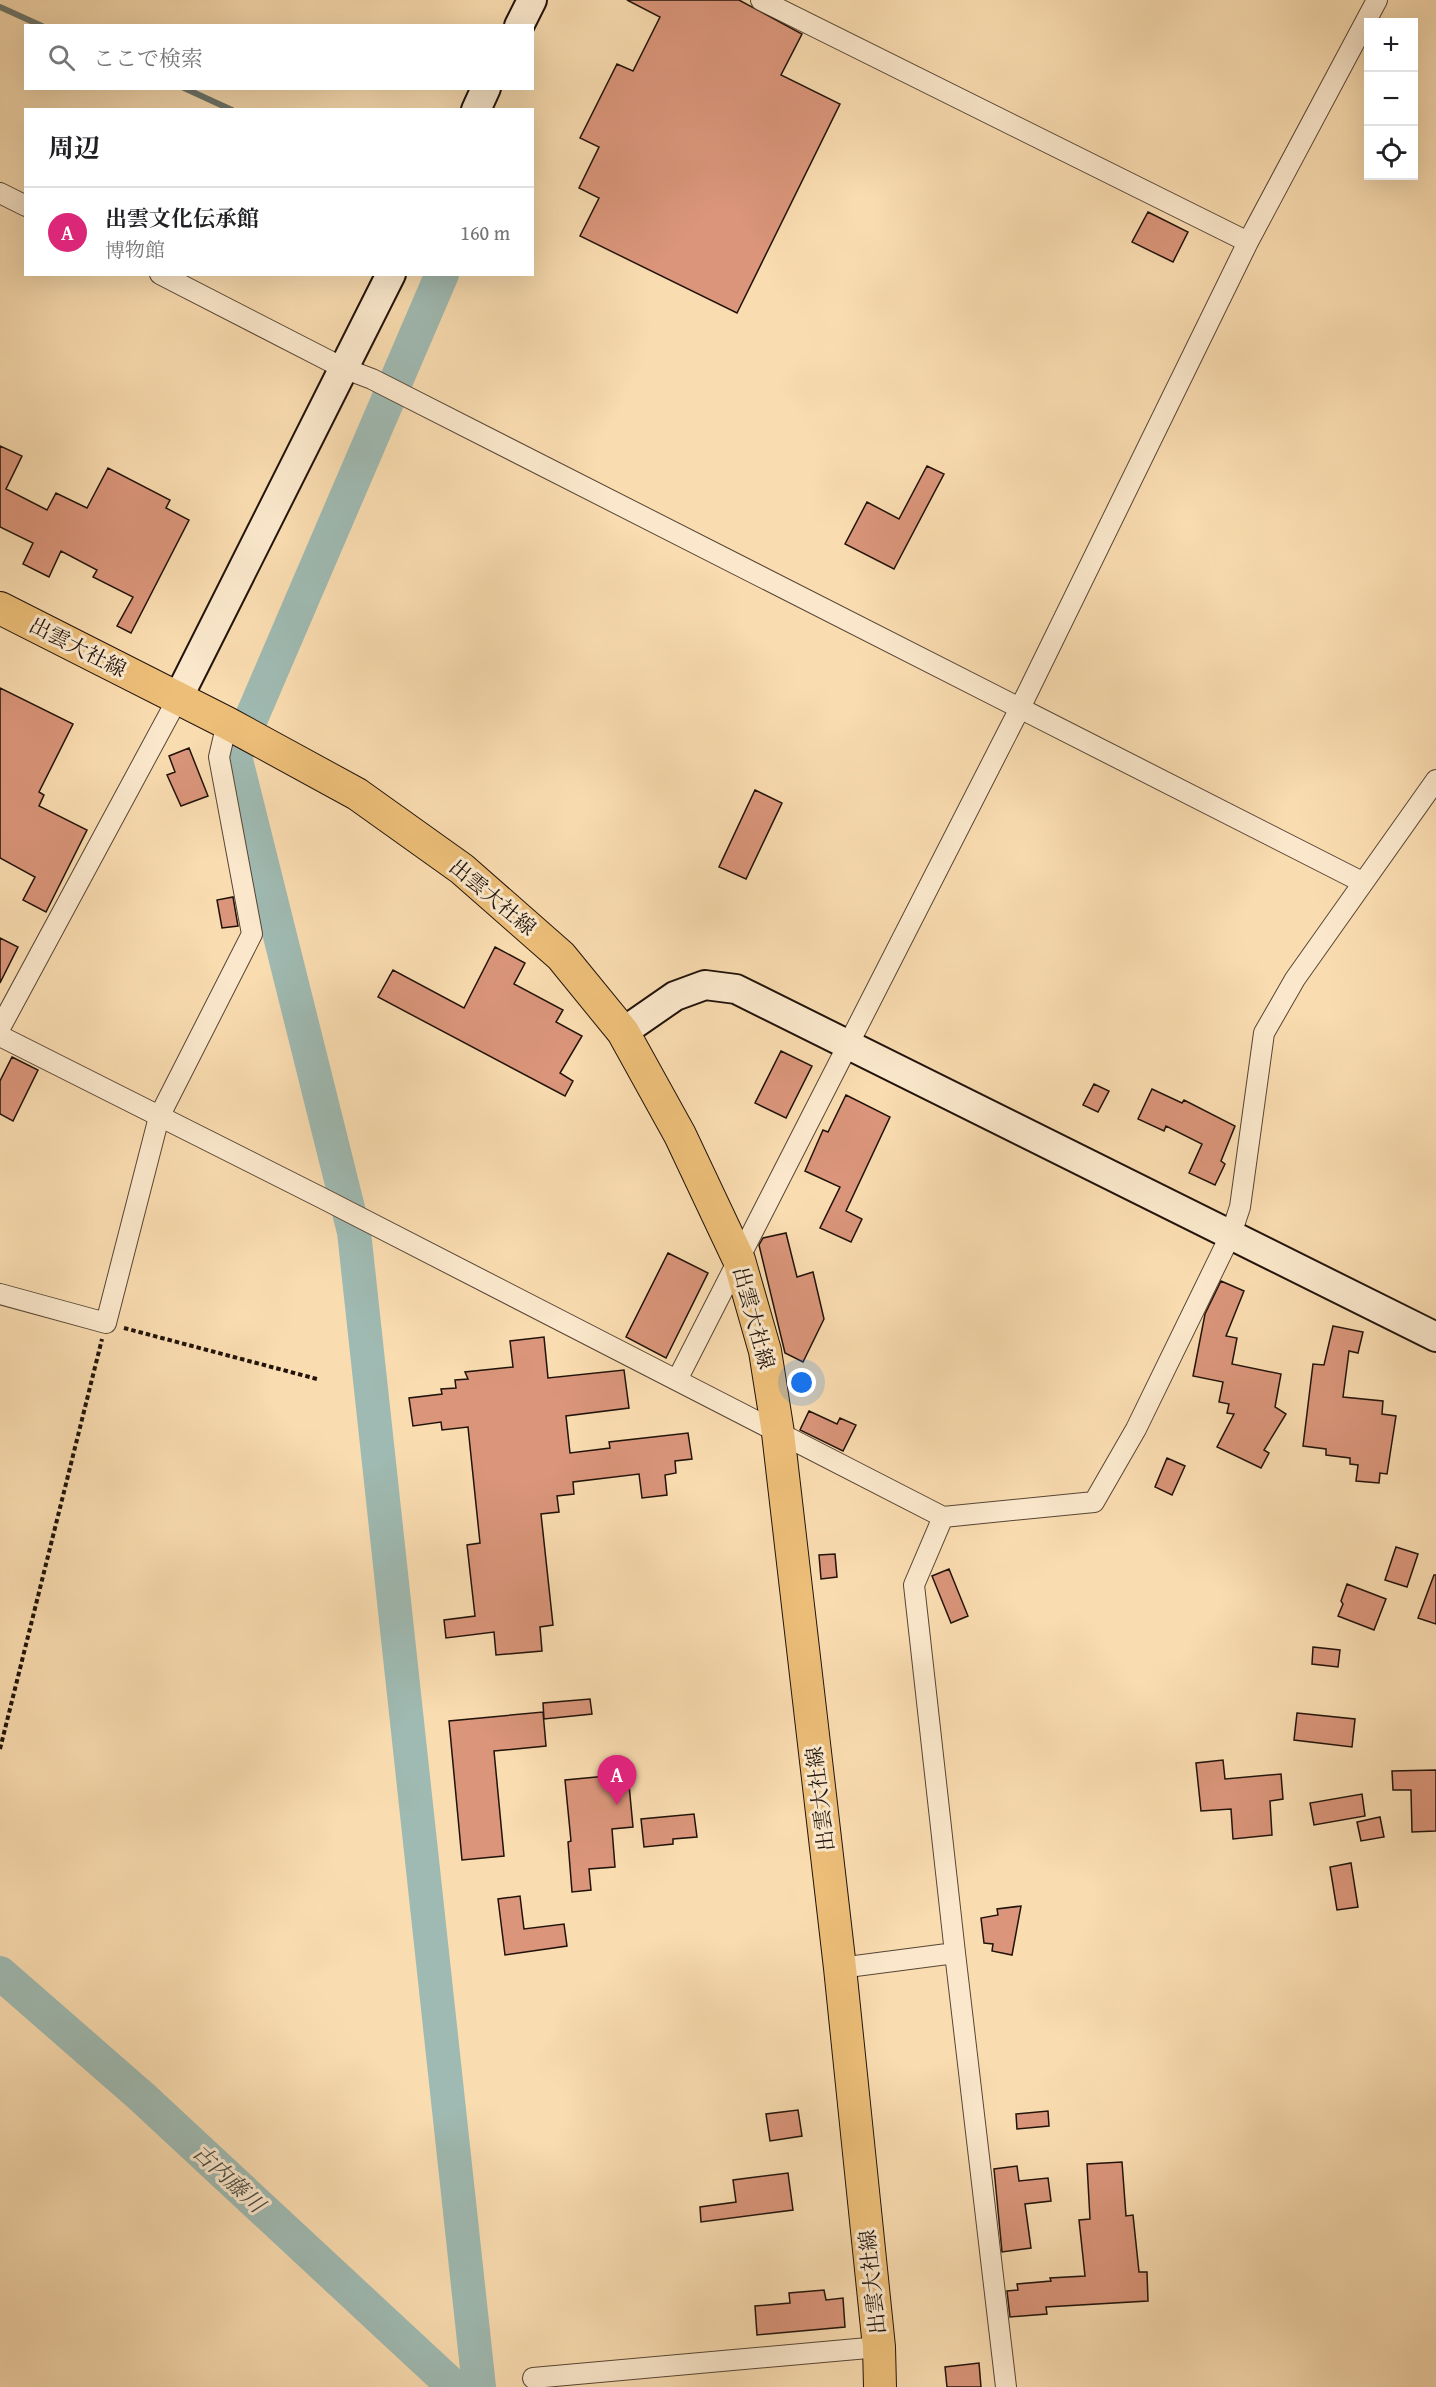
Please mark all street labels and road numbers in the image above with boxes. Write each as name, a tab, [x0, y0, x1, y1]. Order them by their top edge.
street label: 出雲大社線	[24, 609, 132, 685]
street label: 出雲大社線	[443, 851, 543, 943]
street label: 出雲大社線	[725, 1263, 783, 1373]
street label: 出雲大社線	[798, 1745, 842, 1853]
street label: 出雲大社線	[851, 2228, 893, 2336]

